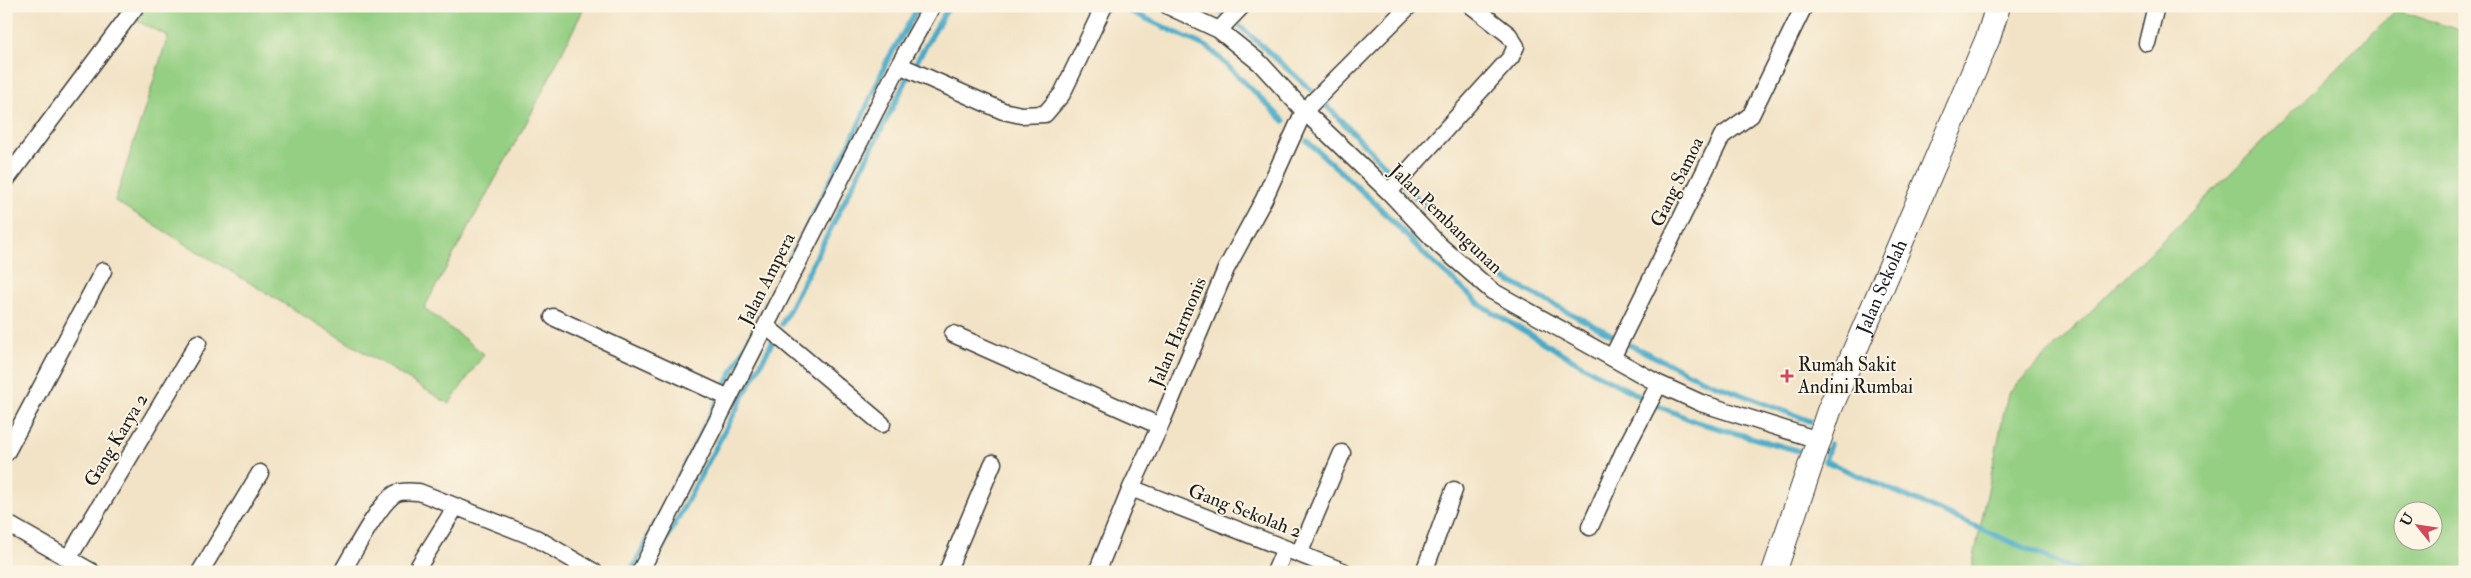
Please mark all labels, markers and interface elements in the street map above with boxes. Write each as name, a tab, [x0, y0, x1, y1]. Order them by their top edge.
street label: Gang Samoa	[1645, 133, 1709, 231]
street label: Jalan Pembangunan	[1384, 158, 1508, 279]
street label: Jalan Ampera	[733, 228, 802, 331]
street label: Jalan Sekolah	[1851, 236, 1913, 339]
street label: Jalan Harmonis	[1144, 273, 1212, 392]
place label: Rumah Sakit Andini Rumbai	[1797, 353, 1913, 399]
marker: Rumah Sakit Andini Rumbai	[1780, 369, 1794, 383]
street label: Gang Karya 2	[79, 389, 153, 491]
street label: Gang Sekolah 2	[1185, 478, 1305, 544]
north arrow	[2394, 500, 2444, 550]
text: U	[2397, 510, 2418, 529]

